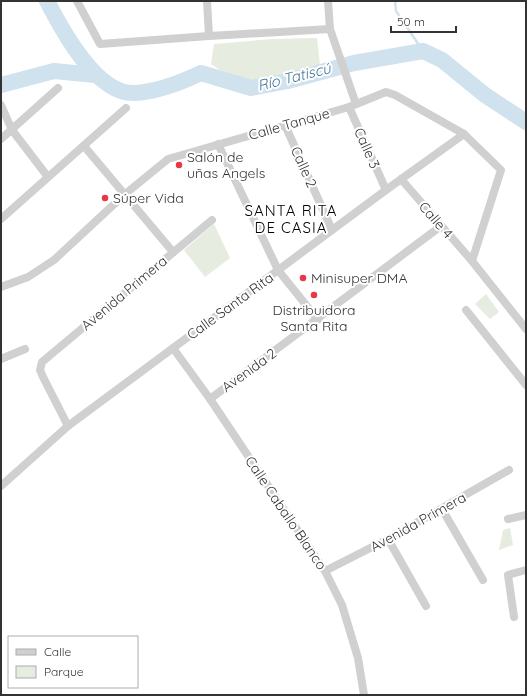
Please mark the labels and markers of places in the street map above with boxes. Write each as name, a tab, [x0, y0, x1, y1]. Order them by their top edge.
place label: Salón de uñas Angels	[187, 148, 265, 182]
marker: Salón de uñas Angels	[174, 160, 184, 170]
place label: Súper Vida	[113, 189, 184, 207]
marker: Súper Vida	[100, 193, 110, 203]
place label: Minisuper DMA	[311, 269, 408, 287]
marker: Minisuper DMA	[298, 273, 308, 283]
marker: Distribuidora Santa Rita	[309, 290, 319, 300]
place label: Distribuidora Santa Rita	[273, 301, 355, 335]

